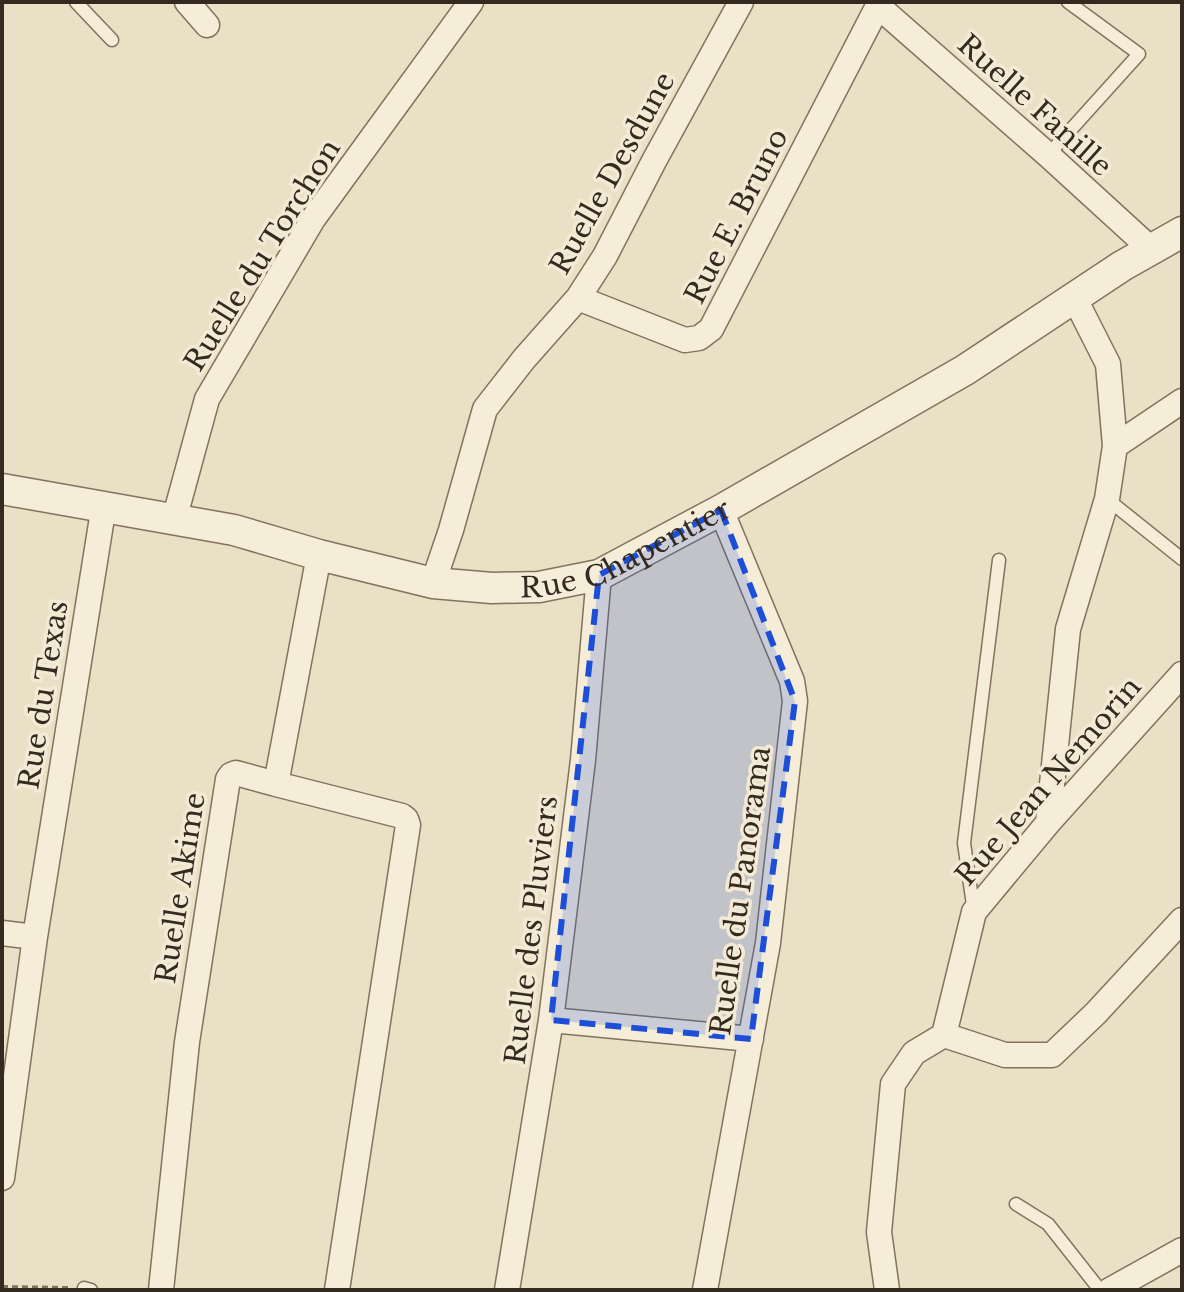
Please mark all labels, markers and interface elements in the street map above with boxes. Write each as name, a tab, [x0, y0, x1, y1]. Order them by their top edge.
street label: Ruelle Fanille	[950, 27, 1119, 184]
street label: Ruelle Desdune	[542, 66, 682, 280]
street label: Rue E. Bruno	[677, 123, 796, 310]
street label: Ruelle du Torchon	[177, 133, 348, 378]
street label: Rue Chapentier	[520, 491, 737, 605]
street label: Rue du Texas	[11, 598, 76, 792]
street label: Rue Jean Nemorin	[948, 670, 1149, 893]
street label: Ruelle du Panorama	[703, 744, 778, 1038]
street label: Ruelle Akime	[148, 790, 213, 986]
street label: Ruelle des Pluviers	[498, 794, 565, 1067]

